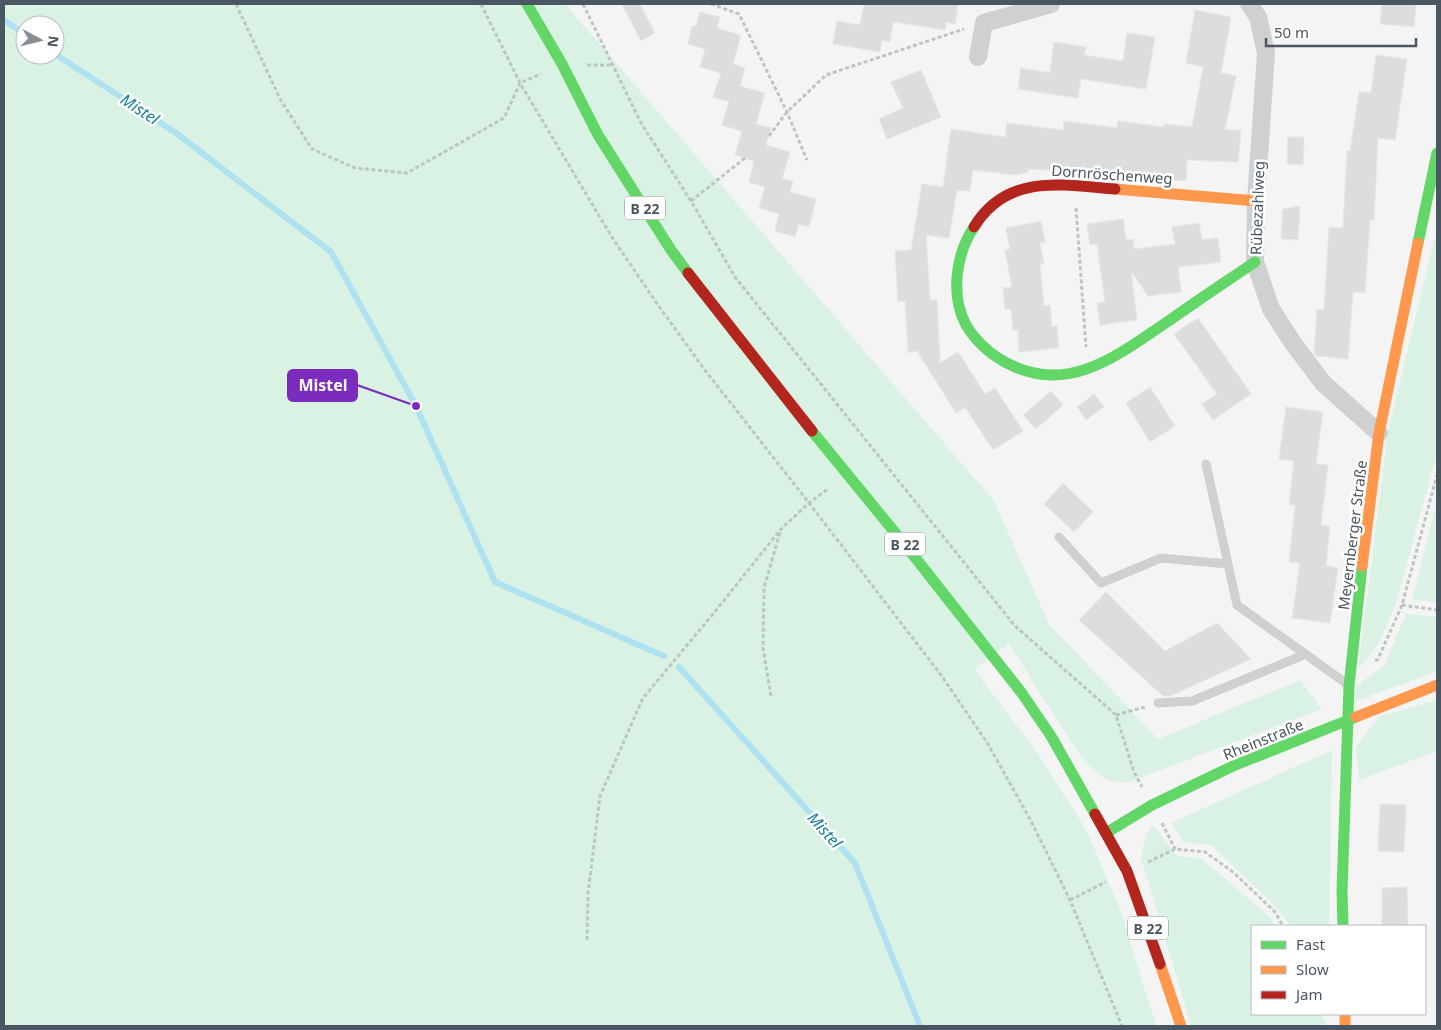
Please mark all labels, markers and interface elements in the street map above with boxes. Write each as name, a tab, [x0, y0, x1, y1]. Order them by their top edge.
north arrow	[15, 15, 65, 65]
scale bar	[1266, 15, 1416, 47]
text: 50 m	[1274, 22, 1309, 42]
text: N	[43, 35, 64, 48]
water label: Mistel	[116, 88, 164, 130]
street label: Dornröschenweg	[1051, 160, 1173, 188]
street label: Rübezahlweg	[1245, 161, 1269, 255]
road number: B 22	[625, 197, 665, 220]
callout: Mistel	[288, 370, 357, 401]
text: Mistel	[298, 374, 348, 396]
street label: Meyernberger Straße	[1333, 459, 1371, 611]
road number: B 22	[885, 532, 925, 556]
street label: Rheinstraße	[1220, 714, 1306, 764]
water label: Mistel	[803, 807, 848, 854]
road number: B 22	[1128, 916, 1168, 940]
legend	[1251, 925, 1426, 1015]
text: Fast	[1296, 934, 1325, 954]
text: Slow	[1296, 959, 1329, 979]
text: Jam	[1294, 984, 1323, 1004]

